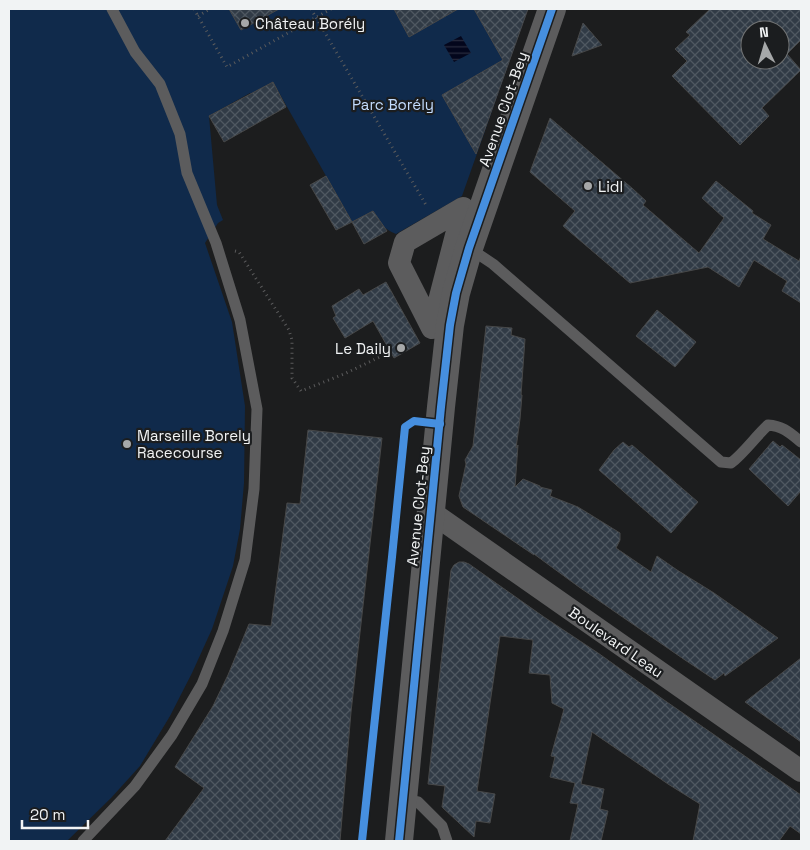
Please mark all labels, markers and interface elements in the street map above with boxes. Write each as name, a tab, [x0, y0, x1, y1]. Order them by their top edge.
place label: Château Borély	[255, 14, 365, 33]
marker: Château Borély	[239, 17, 251, 29]
north arrow	[740, 20, 790, 70]
text: N	[758, 23, 769, 41]
street label: Avenue Clot-Bey	[474, 49, 532, 169]
park label: Parc Borély	[352, 95, 434, 114]
place label: Lidl	[598, 177, 623, 196]
marker: Lidl	[582, 180, 594, 192]
place label: Le Daily	[335, 339, 391, 358]
marker: Le Daily	[395, 342, 407, 354]
place label: Marseille Borely Racecourse	[137, 426, 251, 462]
marker: Marseille Borely Racecourse	[121, 438, 133, 450]
street label: Avenue Clot-Bey	[402, 445, 434, 567]
street label: Boulevard Leau	[565, 602, 667, 682]
scale bar	[22, 798, 89, 830]
text: 20 m	[30, 805, 65, 824]

